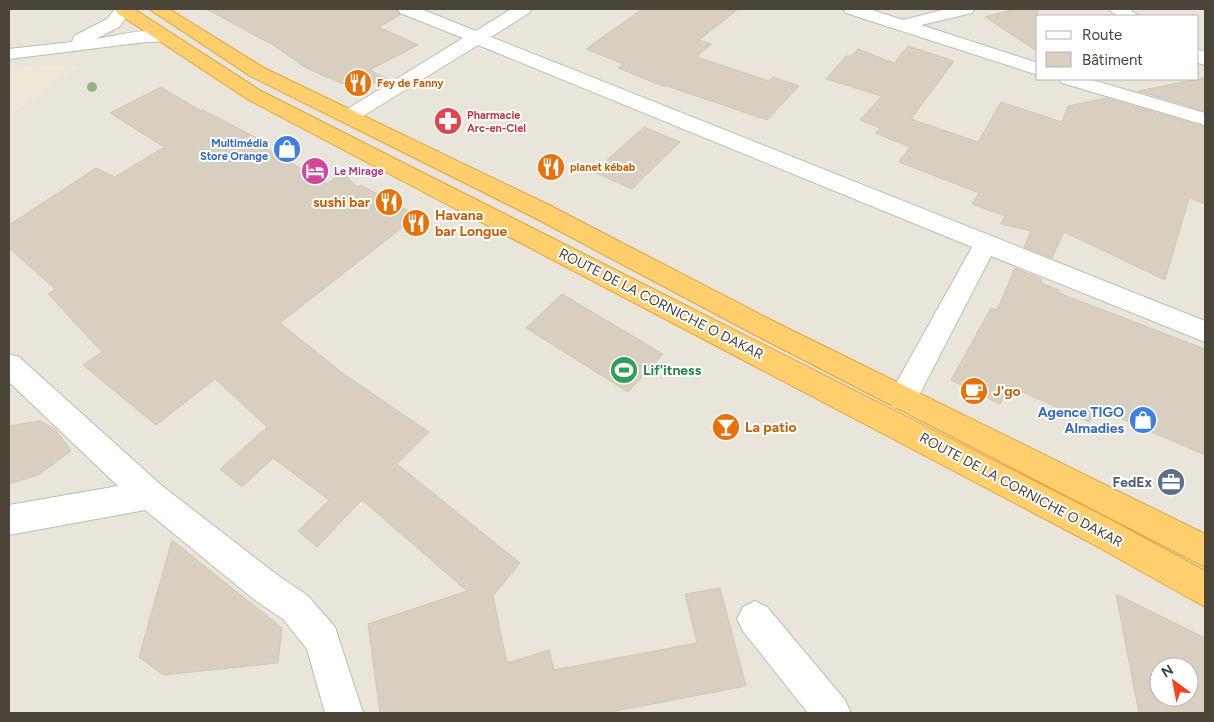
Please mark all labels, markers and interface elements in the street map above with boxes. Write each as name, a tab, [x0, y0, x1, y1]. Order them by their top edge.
legend	[1036, 15, 1199, 80]
text: Route	[1082, 26, 1122, 44]
text: Bâtiment	[1082, 51, 1143, 69]
restaurant icon: Fey de Fanny	[343, 68, 373, 98]
place label: Fey de Fanny	[377, 77, 444, 90]
pharmacy icon: Pharmacie Arc-en-Ciel	[433, 106, 463, 136]
place label: Pharmacie Arc-en-Ciel	[467, 109, 526, 135]
shop icon: Multimédia Store Orange	[272, 134, 302, 164]
place label: Multimédia Store Orange	[200, 137, 268, 163]
restaurant icon: planet kébab	[536, 152, 566, 182]
hotel icon: Le Mirage	[300, 156, 330, 186]
place label: planet kébab	[570, 161, 636, 174]
place label: Le Mirage	[334, 165, 384, 178]
restaurant icon: sushi bar	[374, 187, 404, 217]
place label: sushi bar	[313, 194, 371, 211]
place label: Havana bar Longue	[435, 207, 507, 240]
restaurant icon: Havana bar Longue	[401, 208, 431, 238]
street label: ROUTE DE LA CORNICHE O DAKAR	[556, 245, 766, 363]
sports icon: Lif'itness	[609, 355, 639, 385]
place label: Lif'itness	[643, 362, 702, 379]
cafe icon: J'go	[959, 376, 989, 406]
place label: J'go	[993, 383, 1021, 400]
place label: Agence TIGO Almadies	[1038, 404, 1124, 437]
shop icon: Agence TIGO Almadies	[1128, 405, 1158, 435]
bar icon: La patio	[711, 412, 741, 442]
place label: La patio	[745, 419, 797, 436]
street label: ROUTE DE LA CORNICHE O DAKAR	[917, 429, 1126, 551]
office icon: FedEx	[1156, 467, 1186, 497]
place label: FedEx	[1113, 474, 1152, 491]
north arrow	[1149, 657, 1199, 707]
text: N	[1158, 661, 1176, 681]

